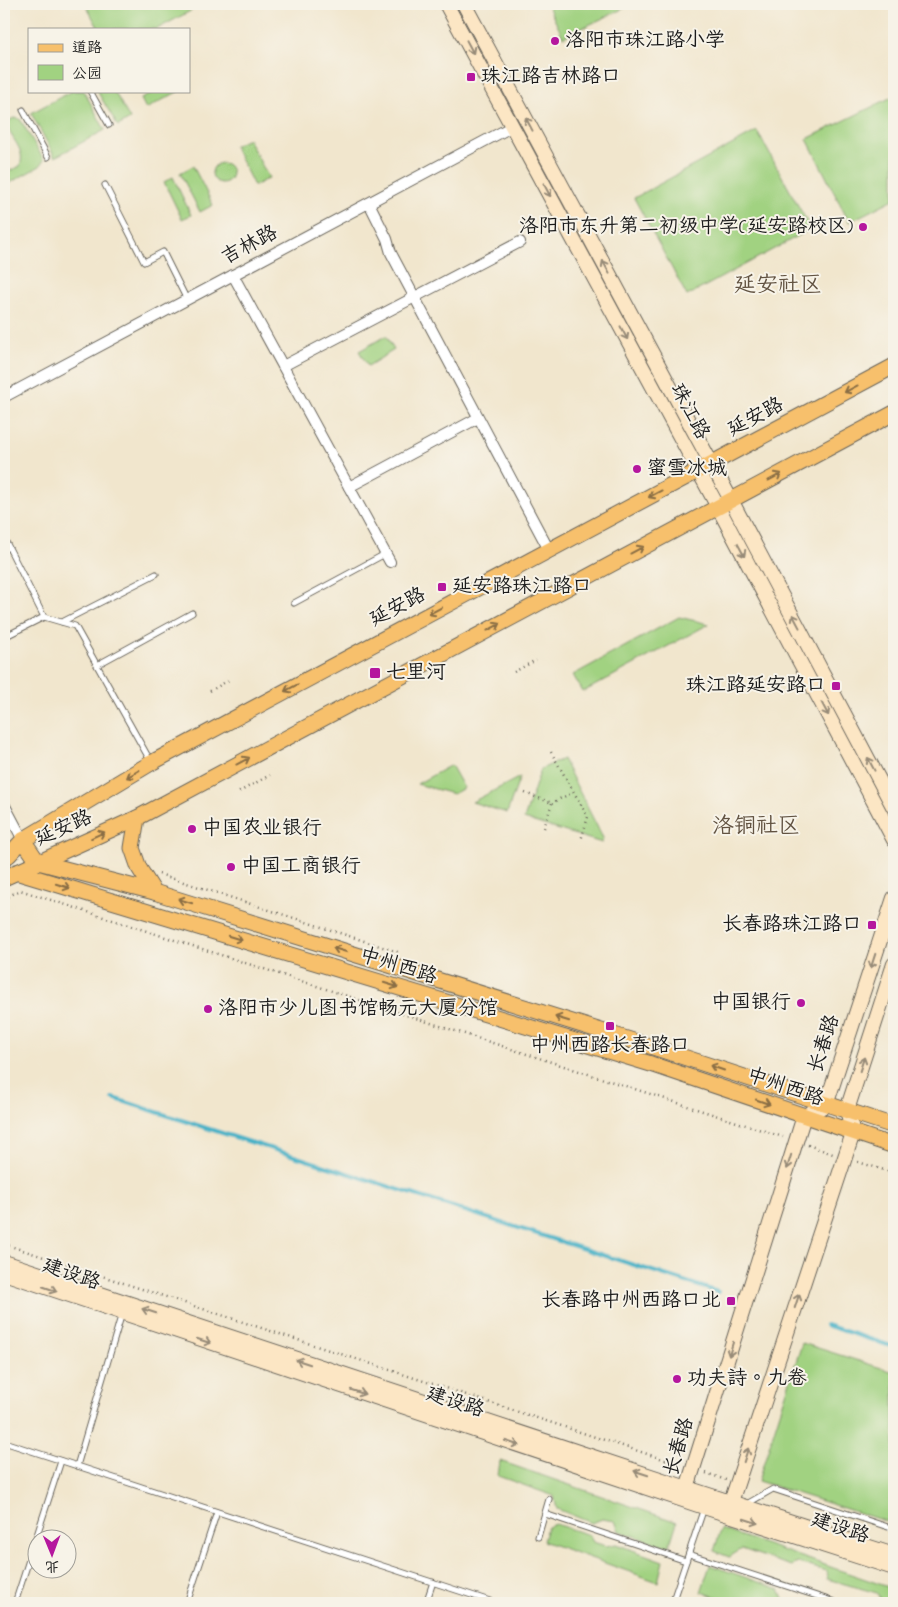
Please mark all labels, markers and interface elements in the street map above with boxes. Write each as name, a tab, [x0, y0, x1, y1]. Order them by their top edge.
place label: 洛阳市珠江路小学	[565, 27, 725, 56]
legend	[28, 28, 190, 92]
marker: 洛阳市珠江路小学	[549, 35, 561, 47]
text: 道路	[72, 37, 102, 59]
one-way arrow	[465, 39, 475, 54]
text: 公园	[72, 63, 102, 85]
place label: 珠江路吉林路口	[481, 63, 621, 92]
marker: 珠江路吉林路口	[465, 71, 477, 83]
one-way arrow	[524, 117, 534, 132]
one-way arrow	[542, 182, 552, 197]
place label: 洛阳市东升第二初级中学(延安路校区)	[519, 213, 853, 242]
street label: 吉林路	[217, 219, 284, 273]
marker: 洛阳市东升第二初级中学(延安路校区)	[857, 221, 869, 233]
one-way arrow	[601, 260, 611, 275]
district label: 延安社区	[734, 270, 822, 302]
one-way arrow	[619, 325, 629, 340]
street label: 珠江路	[662, 379, 716, 446]
one-way arrow	[844, 384, 859, 394]
street label: 延安路	[723, 391, 790, 445]
place label: 蜜雪冰城	[647, 455, 727, 484]
marker: 蜜雪冰城	[631, 463, 643, 475]
one-way arrow	[767, 472, 782, 482]
one-way arrow	[648, 489, 663, 499]
one-way arrow	[736, 542, 746, 557]
one-way arrow	[630, 545, 645, 555]
place label: 延安路珠江路口	[452, 573, 592, 602]
street label: 延安路	[365, 581, 432, 635]
marker: 延安路珠江路口	[436, 581, 448, 593]
one-way arrow	[427, 606, 442, 616]
one-way arrow	[790, 614, 800, 628]
one-way arrow	[487, 622, 502, 632]
place label: 七里河	[386, 659, 446, 688]
marker: 七里河	[368, 666, 382, 680]
place label: 珠江路延安路口	[686, 672, 826, 701]
marker: 珠江路延安路口	[830, 680, 842, 692]
one-way arrow	[284, 683, 299, 693]
one-way arrow	[821, 701, 830, 716]
one-way arrow	[235, 756, 250, 765]
one-way arrow	[866, 758, 876, 772]
one-way arrow	[127, 769, 141, 779]
street label: 延安路	[31, 803, 98, 854]
district label: 洛铜社区	[712, 811, 800, 843]
place label: 中国农业银行	[202, 815, 322, 844]
marker: 中国农业银行	[186, 823, 198, 835]
one-way arrow	[90, 830, 105, 840]
place label: 中国工商银行	[241, 853, 361, 882]
marker: 中国工商银行	[225, 861, 237, 873]
one-way arrow	[55, 881, 71, 891]
one-way arrow	[177, 896, 193, 906]
place label: 长春路珠江路口	[722, 911, 862, 940]
marker: 长春路珠江路口	[866, 919, 878, 931]
one-way arrow	[227, 934, 243, 944]
street label: 中州西路	[356, 941, 441, 993]
one-way arrow	[333, 944, 349, 954]
one-way arrow	[868, 952, 878, 968]
one-way arrow	[382, 981, 398, 991]
place label: 中国银行	[711, 989, 791, 1018]
place label: 洛阳市少儿图书馆畅元大厦分馆	[218, 995, 498, 1024]
marker: 中国银行	[795, 997, 807, 1009]
marker: 洛阳市少儿图书馆畅元大厦分馆	[202, 1003, 214, 1015]
street label: 长春路	[802, 1010, 848, 1077]
one-way arrow	[555, 1013, 571, 1023]
marker: 中州西路长春路口	[604, 1020, 616, 1032]
place label: 中州西路长春路口	[530, 1032, 690, 1061]
one-way arrow	[857, 1056, 867, 1072]
street label: 中州西路	[742, 1061, 828, 1115]
one-way arrow	[709, 1063, 725, 1073]
one-way arrow	[755, 1098, 770, 1107]
one-way arrow	[784, 1154, 794, 1170]
street label: 建设路	[38, 1252, 105, 1299]
one-way arrow	[42, 1285, 57, 1294]
place label: 长春路中州西路口北	[541, 1287, 721, 1316]
one-way arrow	[793, 1294, 802, 1309]
marker: 长春路中州西路口北	[725, 1295, 737, 1307]
one-way arrow	[142, 1306, 157, 1315]
one-way arrow	[196, 1337, 211, 1346]
one-way arrow	[725, 1341, 735, 1357]
one-way arrow	[296, 1357, 312, 1366]
place label: 功夫詩。九卷	[687, 1365, 807, 1394]
marker: 功夫詩。九卷	[671, 1373, 683, 1385]
street label: 建设路	[422, 1380, 489, 1426]
one-way arrow	[350, 1388, 365, 1397]
street label: 长春路	[658, 1413, 702, 1480]
one-way arrow	[504, 1439, 520, 1449]
one-way arrow	[742, 1448, 751, 1464]
one-way arrow	[633, 1468, 649, 1477]
street label: 建设路	[807, 1506, 874, 1552]
one-way arrow	[742, 1517, 758, 1526]
north arrow	[28, 1530, 78, 1580]
text: 北	[45, 1555, 59, 1576]

